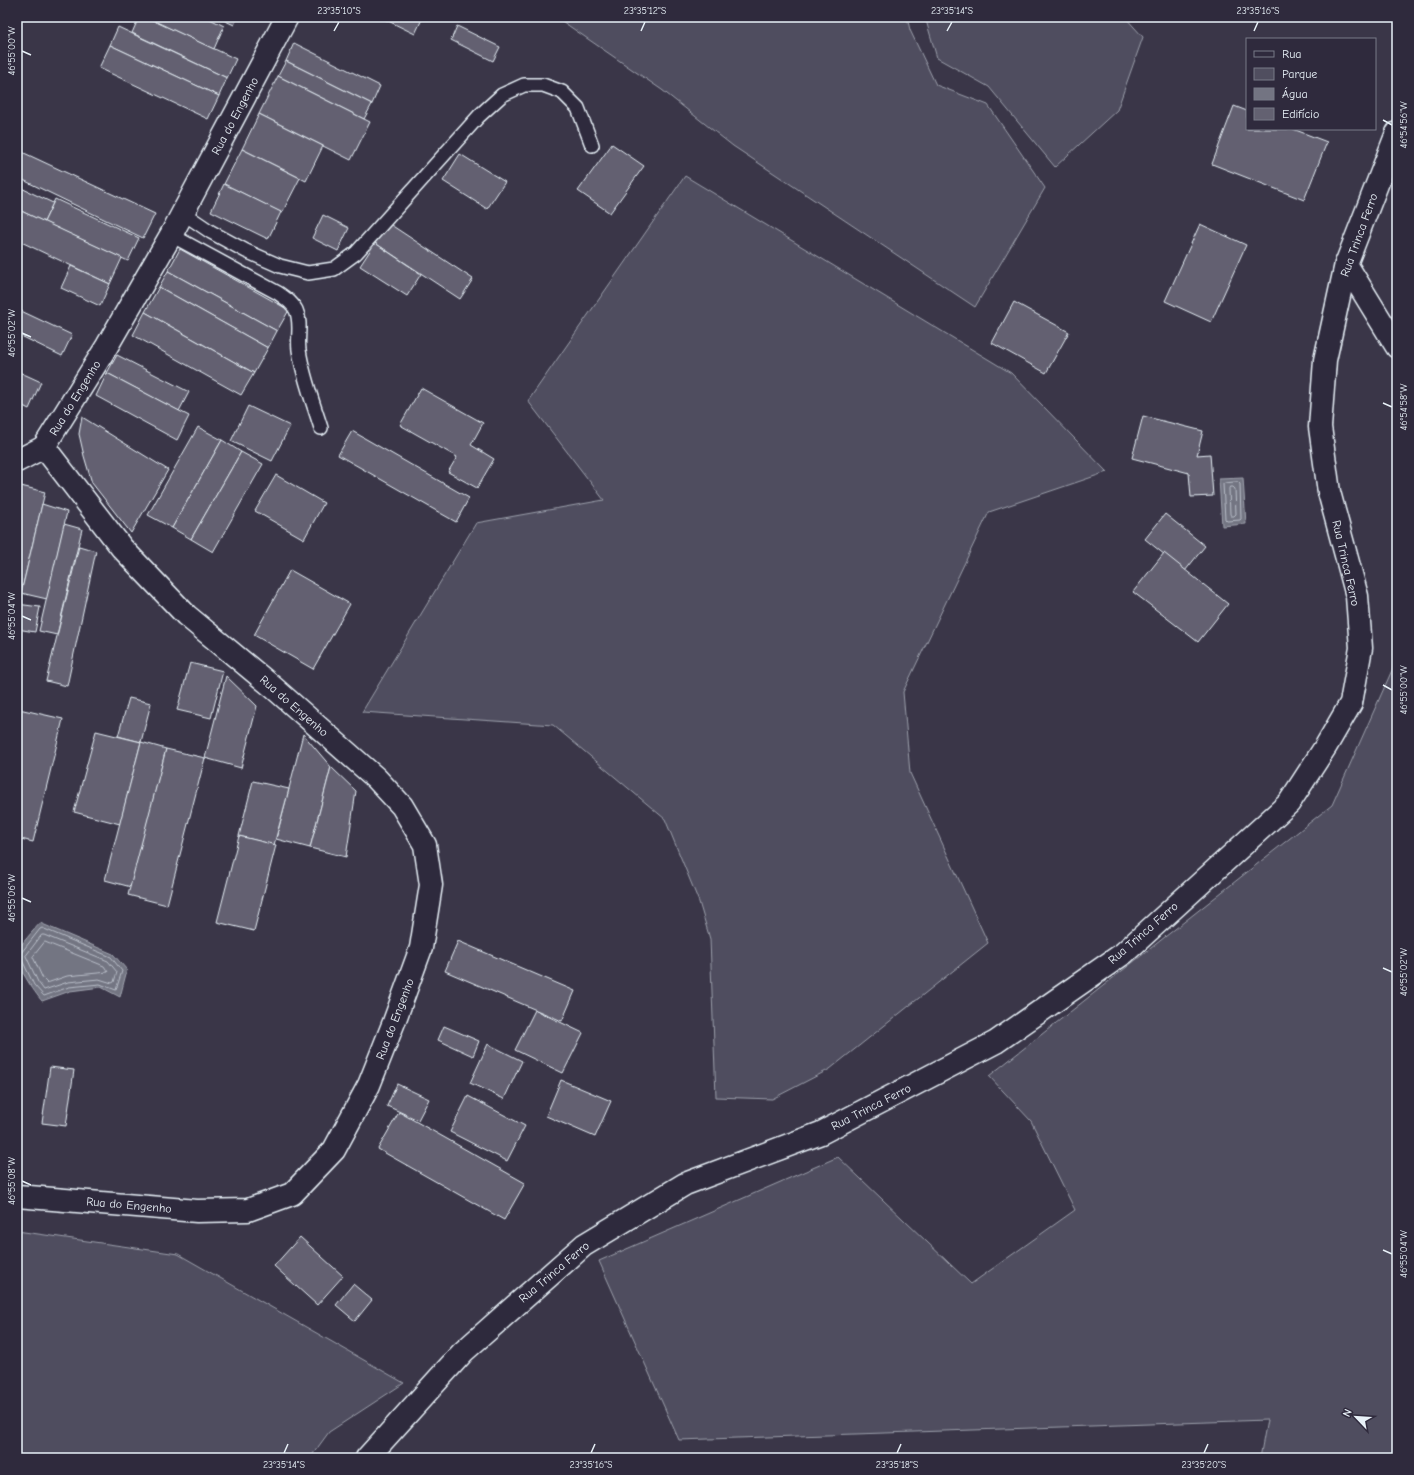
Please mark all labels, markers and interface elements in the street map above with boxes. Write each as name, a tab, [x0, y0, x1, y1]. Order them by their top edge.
text: 23°35'10"S	[317, 5, 361, 17]
text: 23°35'12"S	[624, 5, 667, 17]
text: 23°35'14"S	[931, 5, 974, 17]
text: 23°35'16"S	[1237, 5, 1280, 17]
text: 46°55'00"W	[6, 26, 18, 76]
legend	[1246, 38, 1376, 130]
text: Rua	[1282, 47, 1301, 61]
text: Parque	[1282, 67, 1317, 81]
street label: Rua do Engenho	[209, 75, 261, 157]
text: Água	[1282, 87, 1308, 101]
text: 46°54'56"W	[1398, 101, 1410, 149]
text: Edifício	[1282, 107, 1319, 121]
street label: Rua Trinca Ferro	[1337, 191, 1381, 279]
text: 46°55'02"W	[6, 309, 18, 357]
street label: Rua do Engenho	[46, 358, 104, 438]
text: 46°54'58"W	[1398, 383, 1410, 430]
street label: Rua Trinca Ferro	[1329, 519, 1363, 607]
text: 46°55'04"W	[6, 592, 18, 640]
text: 46°55'00"W	[1398, 665, 1410, 715]
street label: Rua do Engenho	[257, 673, 331, 739]
text: 46°55'06"W	[6, 873, 18, 922]
street label: Rua Trinca Ferro	[1105, 899, 1181, 967]
text: 46°55'02"W	[1398, 948, 1410, 996]
street label: Rua do Engenho	[373, 976, 417, 1062]
street label: Rua Trinca Ferro	[829, 1081, 913, 1133]
text: 46°55'08"W	[6, 1157, 18, 1205]
street label: Rua do Engenho	[86, 1194, 172, 1216]
text: 46°55'04"W	[1398, 1230, 1410, 1278]
street label: Rua Trinca Ferro	[516, 1238, 592, 1306]
north arrow	[1336, 1397, 1376, 1437]
text: N	[1340, 1407, 1355, 1419]
text: 23°35'14"S	[263, 1459, 306, 1471]
text: 23°35'16"S	[570, 1459, 613, 1471]
text: 23°35'18"S	[876, 1459, 919, 1471]
text: 23°35'20"S	[1182, 1459, 1227, 1471]

